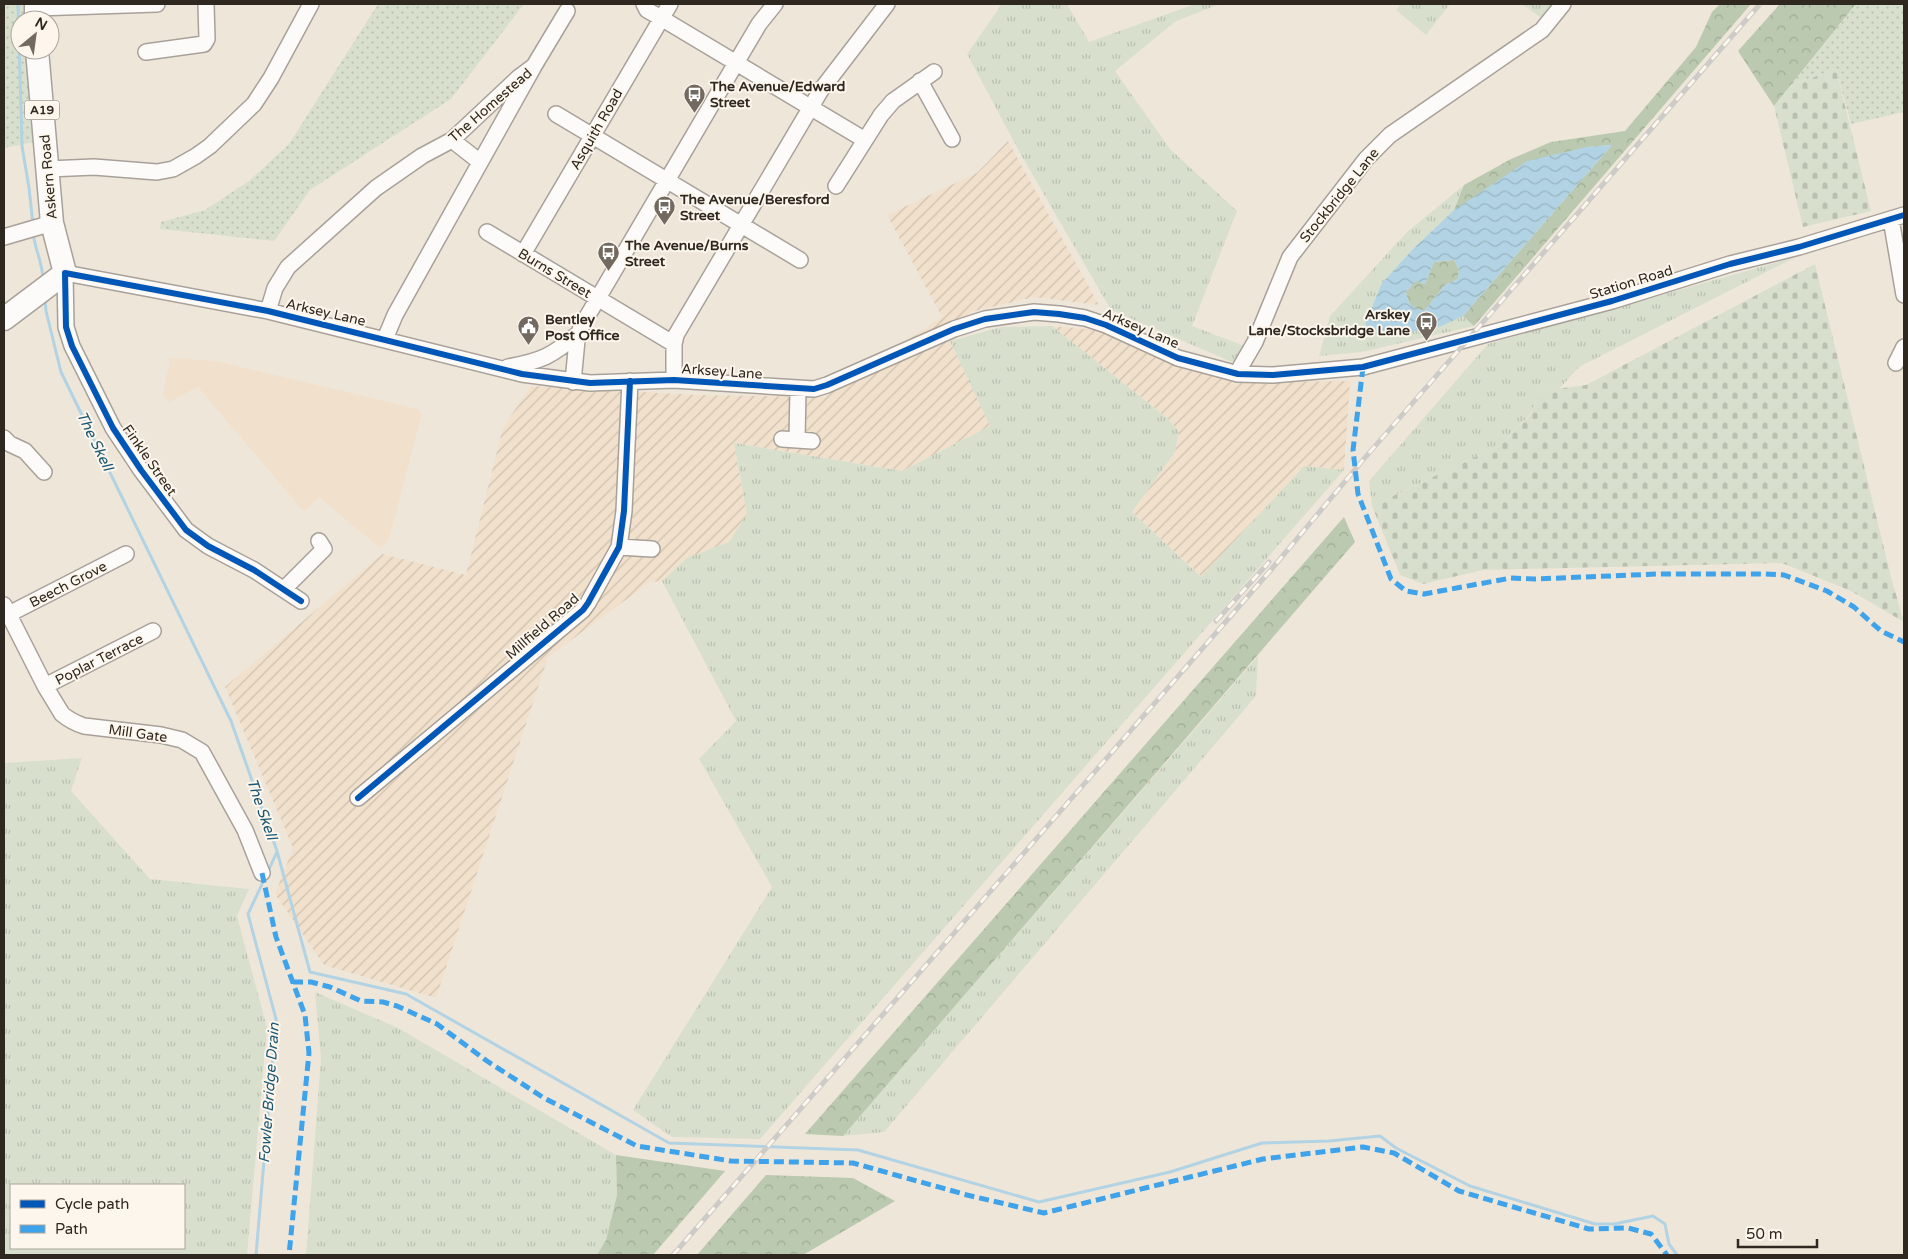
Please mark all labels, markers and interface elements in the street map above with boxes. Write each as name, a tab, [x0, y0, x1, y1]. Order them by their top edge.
north arrow	[10, 10, 60, 60]
text: N	[32, 14, 50, 34]
street label: The Homestead	[445, 65, 535, 146]
place label: The Avenue/Edward Street	[709, 78, 845, 111]
bus stop icon: The Avenue/Edward Street	[682, 82, 706, 113]
street label: Asquith Road	[566, 86, 626, 173]
road number: A19	[24, 100, 60, 120]
street label: Askern Road	[36, 134, 61, 220]
street label: Stockbridge Lane	[1296, 145, 1383, 246]
place label: The Avenue/Beresford Street	[679, 191, 830, 224]
bus stop icon: The Avenue/Beresford Street	[652, 195, 676, 226]
place label: The Avenue/Burns Street	[624, 237, 749, 270]
bus stop icon: The Avenue/Burns Street	[597, 241, 621, 272]
street label: Burns Street	[515, 245, 595, 302]
street label: Station Road	[1588, 262, 1675, 303]
street label: Arksey Lane	[284, 295, 368, 330]
street label: Arksey Lane	[1100, 305, 1182, 352]
place label: Arskey Lane/Stocksbridge Lane	[1248, 306, 1410, 339]
bus stop icon: Arskey Lane/Stocksbridge Lane	[1414, 310, 1438, 341]
place label: Bentley Post Office	[545, 311, 620, 344]
public building icon: Bentley Post Office	[517, 315, 541, 346]
street label: Arksey Lane	[681, 360, 763, 383]
water label: The Skell	[73, 408, 118, 476]
street label: Finkle Street	[119, 421, 181, 500]
street label: Beech Grove	[27, 558, 110, 611]
street label: Millfield Road	[502, 590, 583, 663]
street label: Poplar Terrace	[52, 630, 146, 689]
street label: Mill Gate	[108, 721, 168, 746]
water label: The Skell	[243, 776, 282, 844]
water label: Fowler Bridge Drain	[255, 1021, 283, 1164]
legend	[10, 1184, 185, 1249]
text: Cycle path	[55, 1195, 129, 1213]
scale bar	[1738, 1216, 1817, 1248]
text: Path	[55, 1220, 88, 1238]
text: 50 m	[1746, 1225, 1783, 1243]

